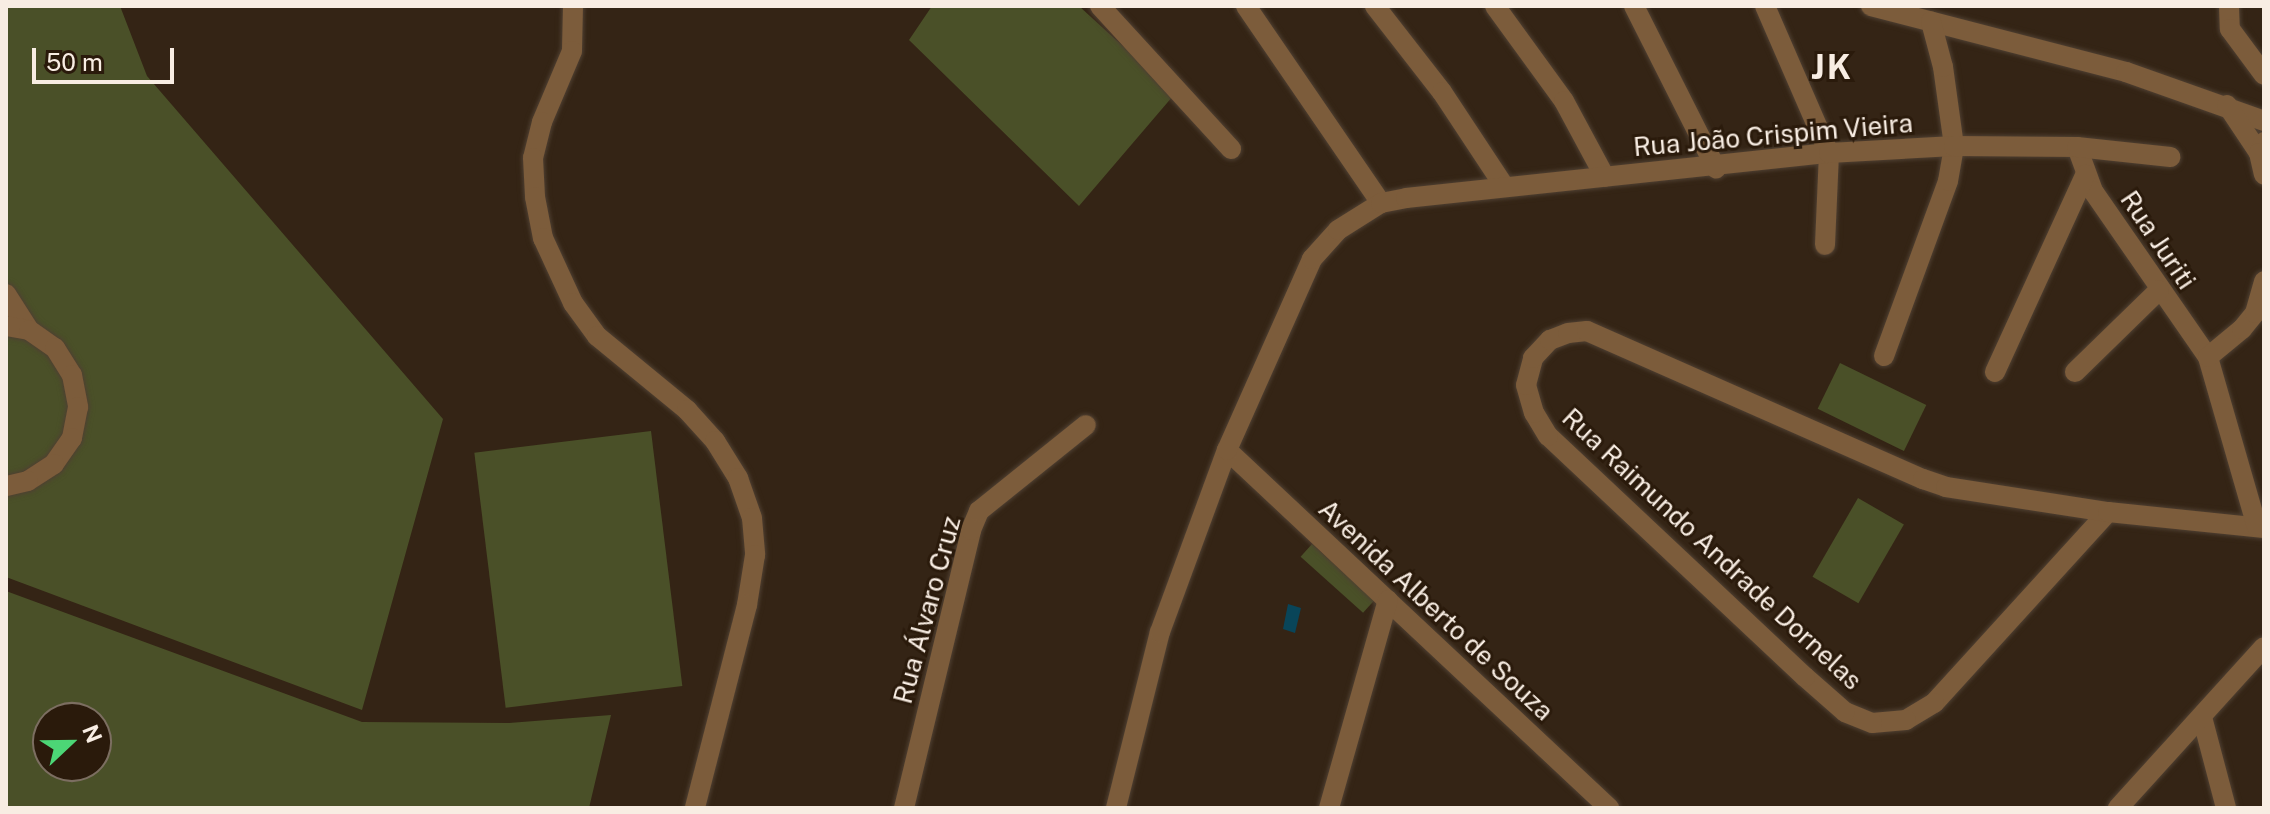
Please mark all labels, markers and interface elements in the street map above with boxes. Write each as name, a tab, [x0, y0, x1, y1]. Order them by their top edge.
scale bar	[36, 32, 178, 82]
text: 50 m	[46, 48, 103, 76]
district label: JK	[1811, 48, 1853, 88]
street label: Rua João Crispim Vieira	[1632, 107, 1914, 163]
street label: Rua Juriti	[2114, 185, 2202, 295]
street label: Rua Raimundo Andrade Dornelas	[1556, 402, 1868, 696]
street label: Avenida Alberto de Souza	[1312, 493, 1560, 727]
street label: Rua Álvaro Cruz	[887, 513, 967, 707]
north arrow	[32, 702, 112, 782]
text: N	[77, 721, 108, 747]

